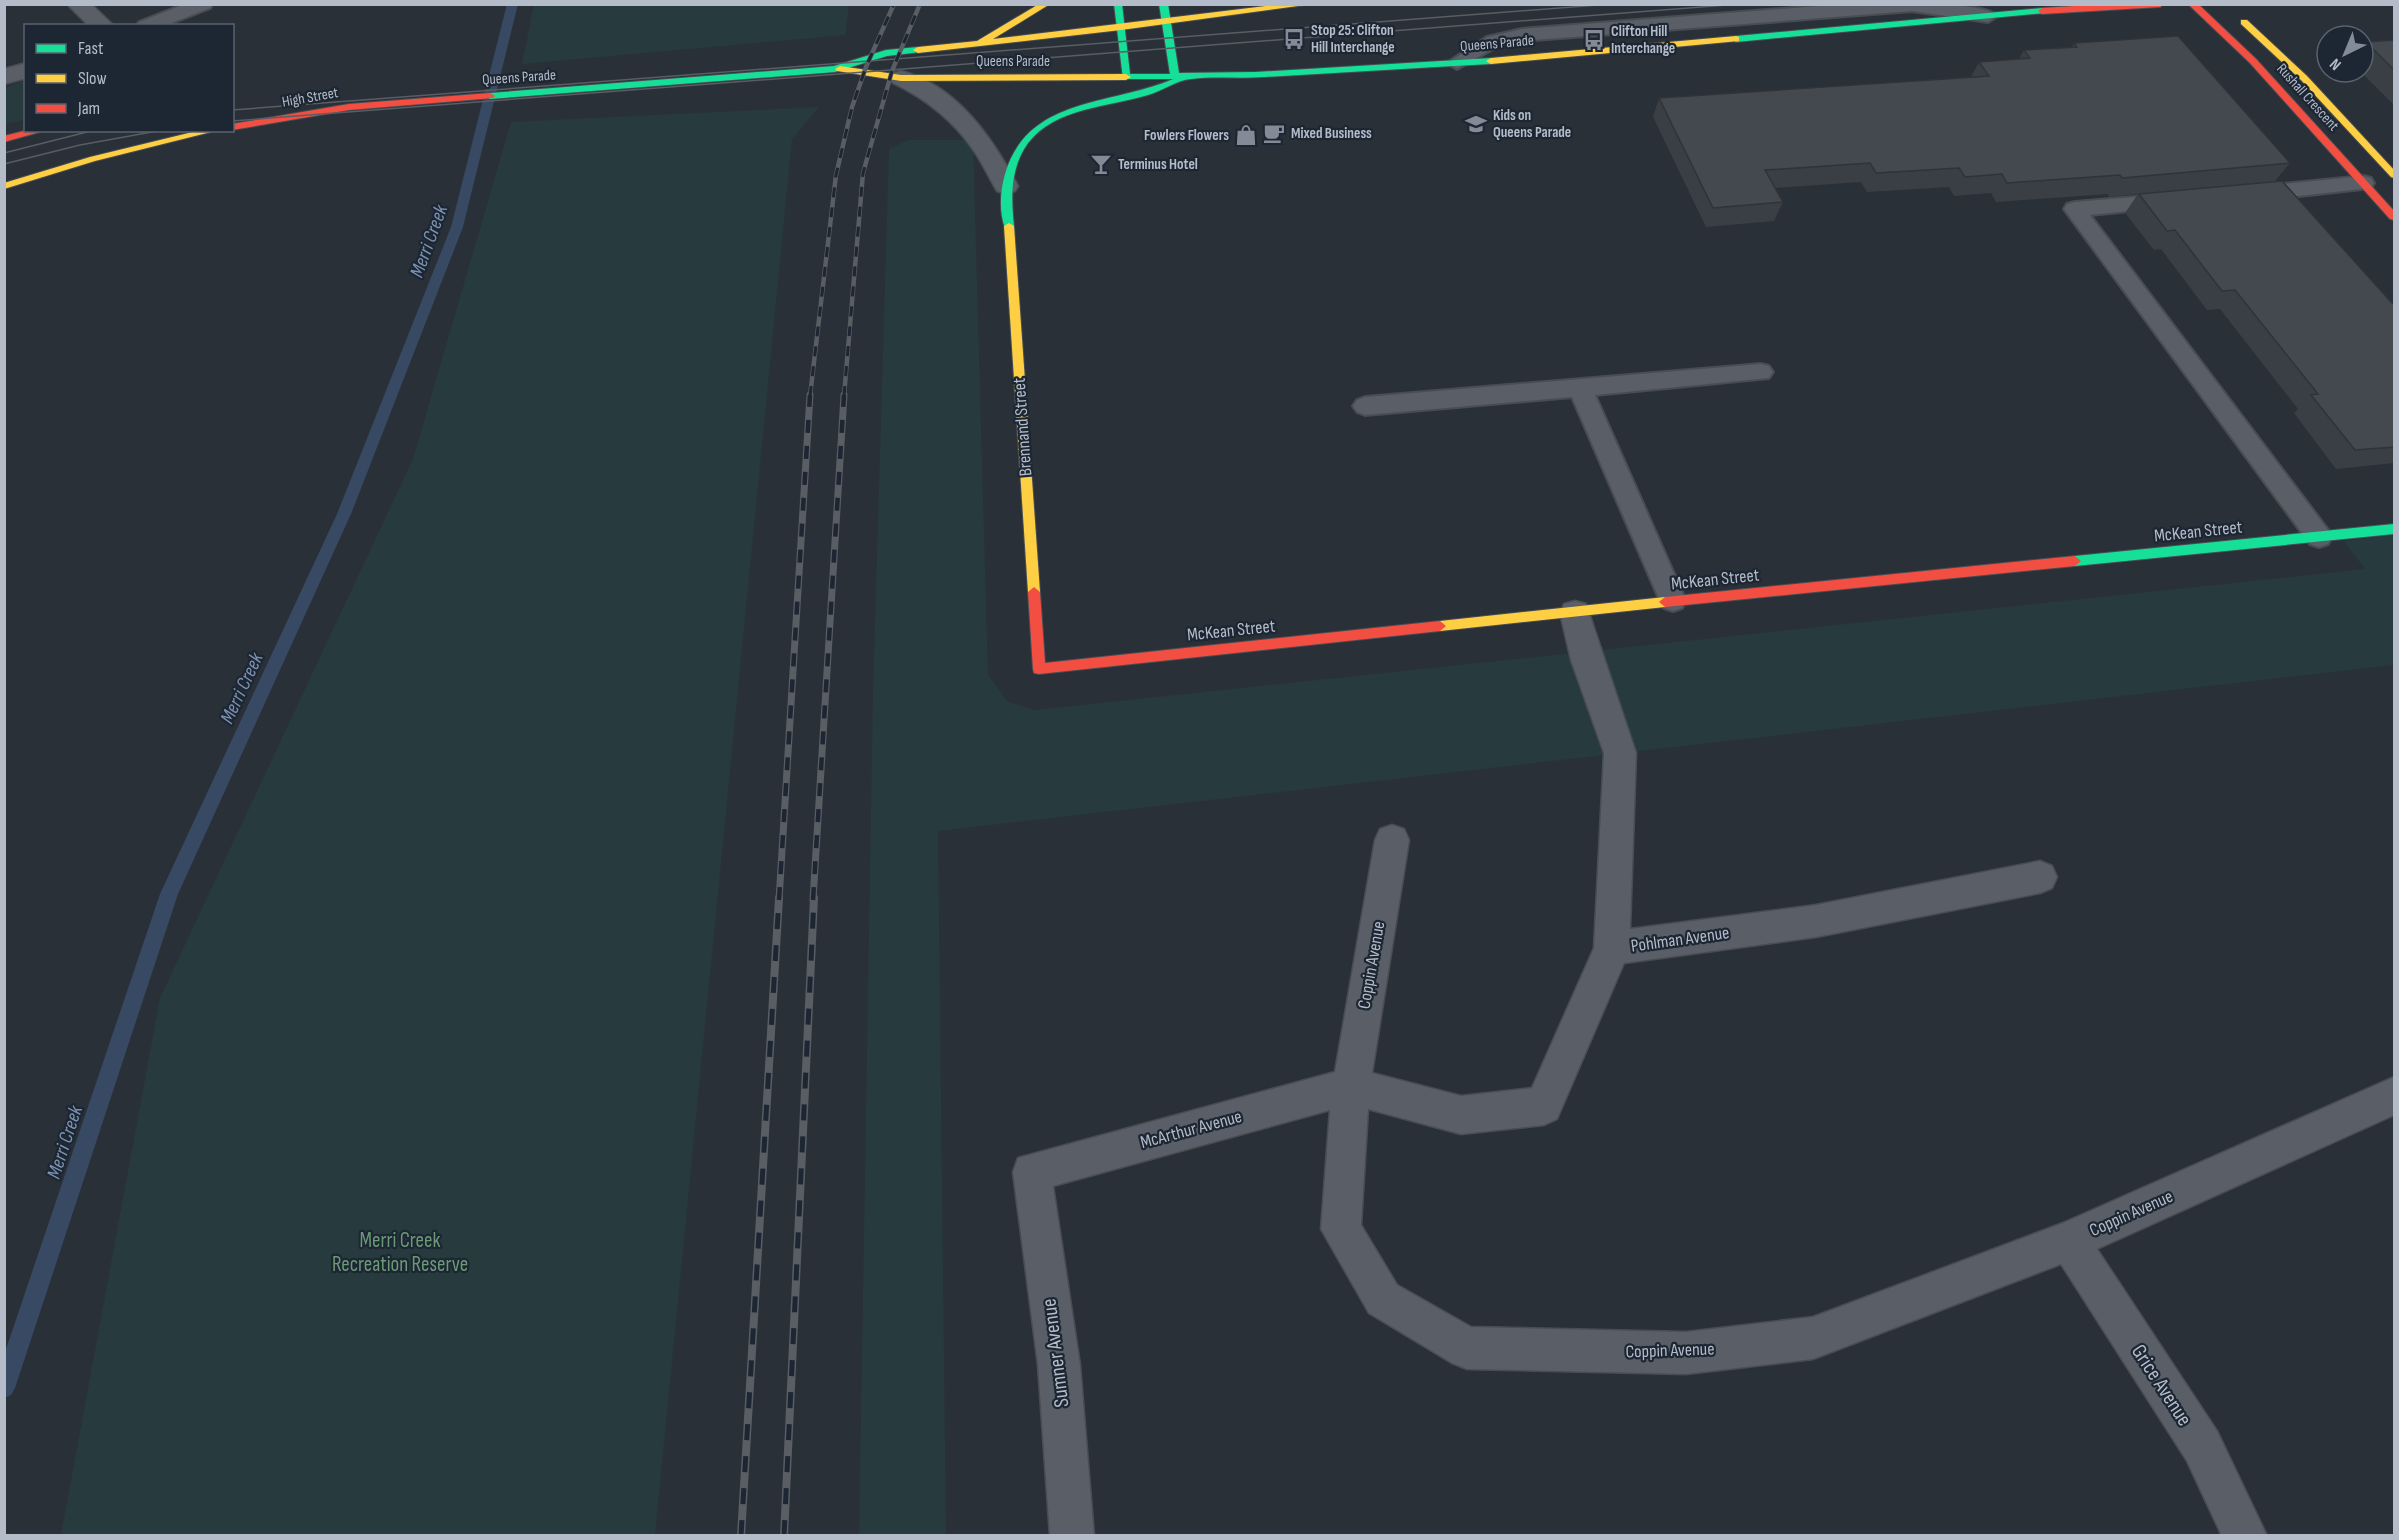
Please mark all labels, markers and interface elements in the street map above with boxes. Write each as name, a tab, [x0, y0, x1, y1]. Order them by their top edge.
place label: Stop 25: Clifton Hill Interchange	[1311, 21, 1395, 57]
place label: Clifton Hill Interchange	[1611, 22, 1675, 58]
legend	[24, 24, 234, 132]
north arrow	[2315, 24, 2375, 84]
bus stop icon: Stop 25: Clifton Hill Interchange	[1282, 27, 1306, 51]
bus stop icon: Clifton Hill Interchange	[1582, 28, 1606, 52]
street label: Queens Parade	[1459, 31, 1535, 56]
text: Fast	[78, 38, 104, 59]
street label: Queens Parade	[976, 52, 1050, 71]
text: N	[2326, 54, 2345, 74]
street label: Rushall Crescent	[2272, 60, 2343, 135]
street label: Queens Parade	[481, 65, 557, 90]
text: Slow	[78, 68, 107, 89]
street label: High Street	[280, 83, 340, 112]
text: Jam	[77, 98, 100, 119]
place label: Kids on Queens Parade	[1493, 106, 1571, 142]
school or university icon: Kids on Queens Parade	[1464, 112, 1488, 136]
cafe icon: Mixed Business	[1262, 121, 1286, 145]
shop icon: Fowlers Flowers	[1234, 123, 1258, 147]
place label: Mixed Business	[1291, 124, 1372, 143]
place label: Fowlers Flowers	[1144, 126, 1229, 145]
bar icon: Terminus Hotel	[1089, 152, 1113, 176]
place label: Terminus Hotel	[1118, 155, 1198, 174]
water label: Merri Creek	[405, 201, 453, 281]
street label: Brennand Street	[1009, 377, 1036, 477]
street label: McKean Street	[2153, 516, 2244, 547]
street label: McKean Street	[1670, 564, 1761, 595]
street label: McKean Street	[1186, 615, 1277, 646]
water label: Merri Creek	[215, 649, 269, 728]
street label: Coppin Avenue	[1353, 920, 1390, 1011]
street label: Pohlman Avenue	[1629, 922, 1731, 957]
water label: Merri Creek	[42, 1102, 88, 1182]
street label: McArthur Avenue	[1138, 1106, 1244, 1153]
street label: Coppin Avenue	[2086, 1186, 2176, 1241]
park label: Merri Creek Recreation Reserve	[332, 1228, 468, 1277]
street label: Sumner Avenue	[1036, 1297, 1075, 1409]
street label: Coppin Avenue	[1625, 1338, 1715, 1363]
street label: Grice Avenue	[2126, 1340, 2197, 1431]

